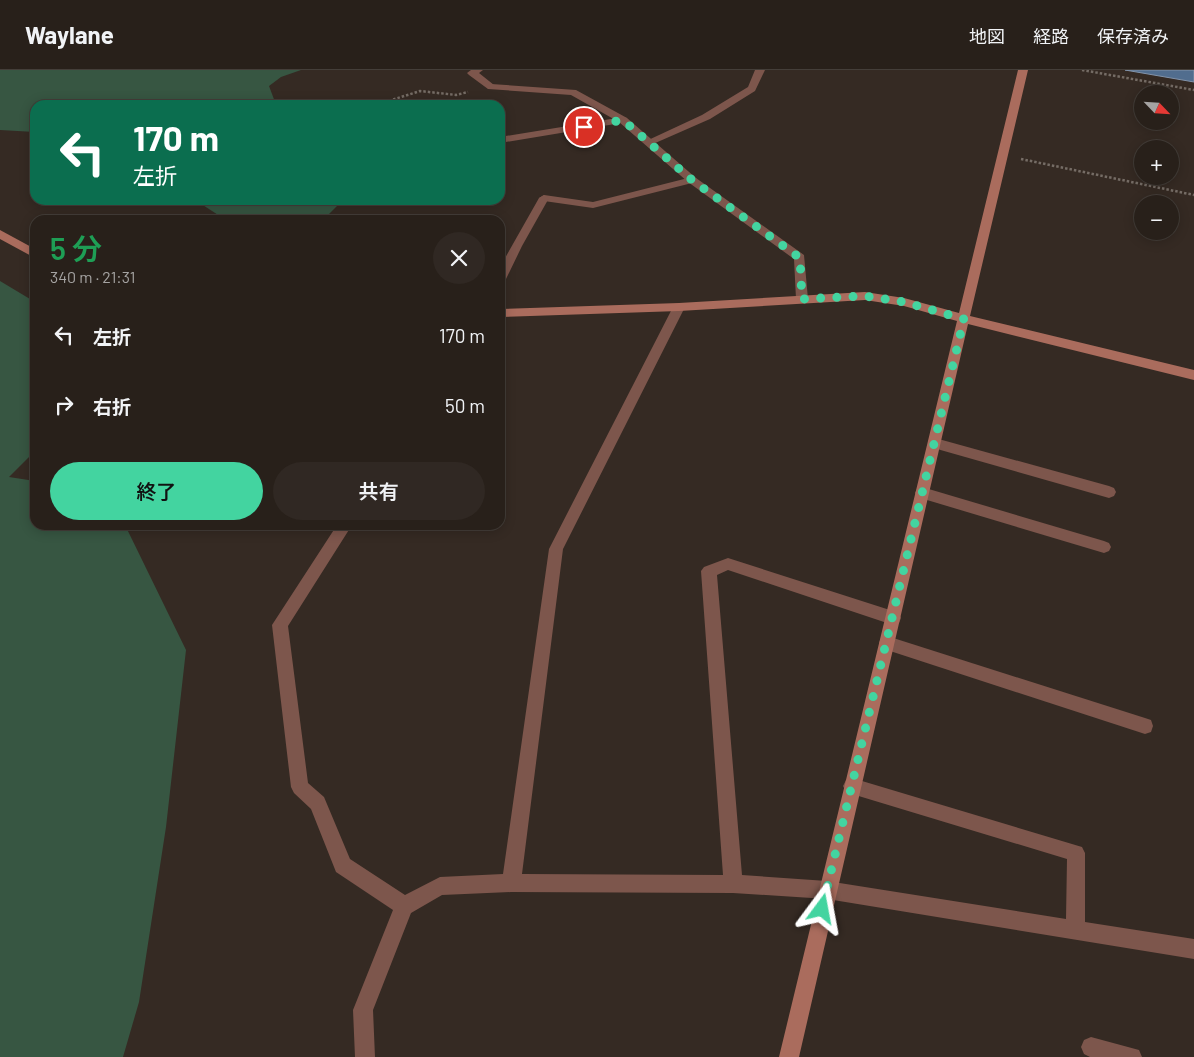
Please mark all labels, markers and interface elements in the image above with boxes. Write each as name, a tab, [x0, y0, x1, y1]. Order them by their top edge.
text: Waylane	[25, 20, 114, 49]
text: 地図	[969, 25, 1005, 47]
text: 経路	[1033, 25, 1069, 47]
text: 保存済み	[1097, 25, 1169, 47]
north arrow	[1134, 85, 1179, 130]
map controls	[1134, 85, 1179, 240]
pin	[563, 106, 605, 148]
icon: arrive	[570, 113, 598, 141]
text: 170 m	[133, 116, 219, 158]
icon: left	[50, 120, 115, 185]
button: +	[1134, 140, 1179, 185]
text: 左折	[133, 162, 177, 188]
button: −	[1134, 195, 1179, 240]
text: 5 分	[50, 230, 102, 266]
button: close	[433, 232, 485, 284]
text: 340 m · 21:31	[50, 267, 135, 286]
icon: left	[50, 321, 78, 349]
text: 170 m	[439, 324, 485, 347]
text: 左折	[93, 325, 131, 348]
icon: right	[50, 391, 78, 419]
text: 50 m	[445, 394, 485, 417]
text: 右折	[93, 395, 131, 418]
button: 終了	[50, 462, 263, 520]
button: 共有	[273, 462, 485, 520]
position arrow	[795, 882, 847, 934]

